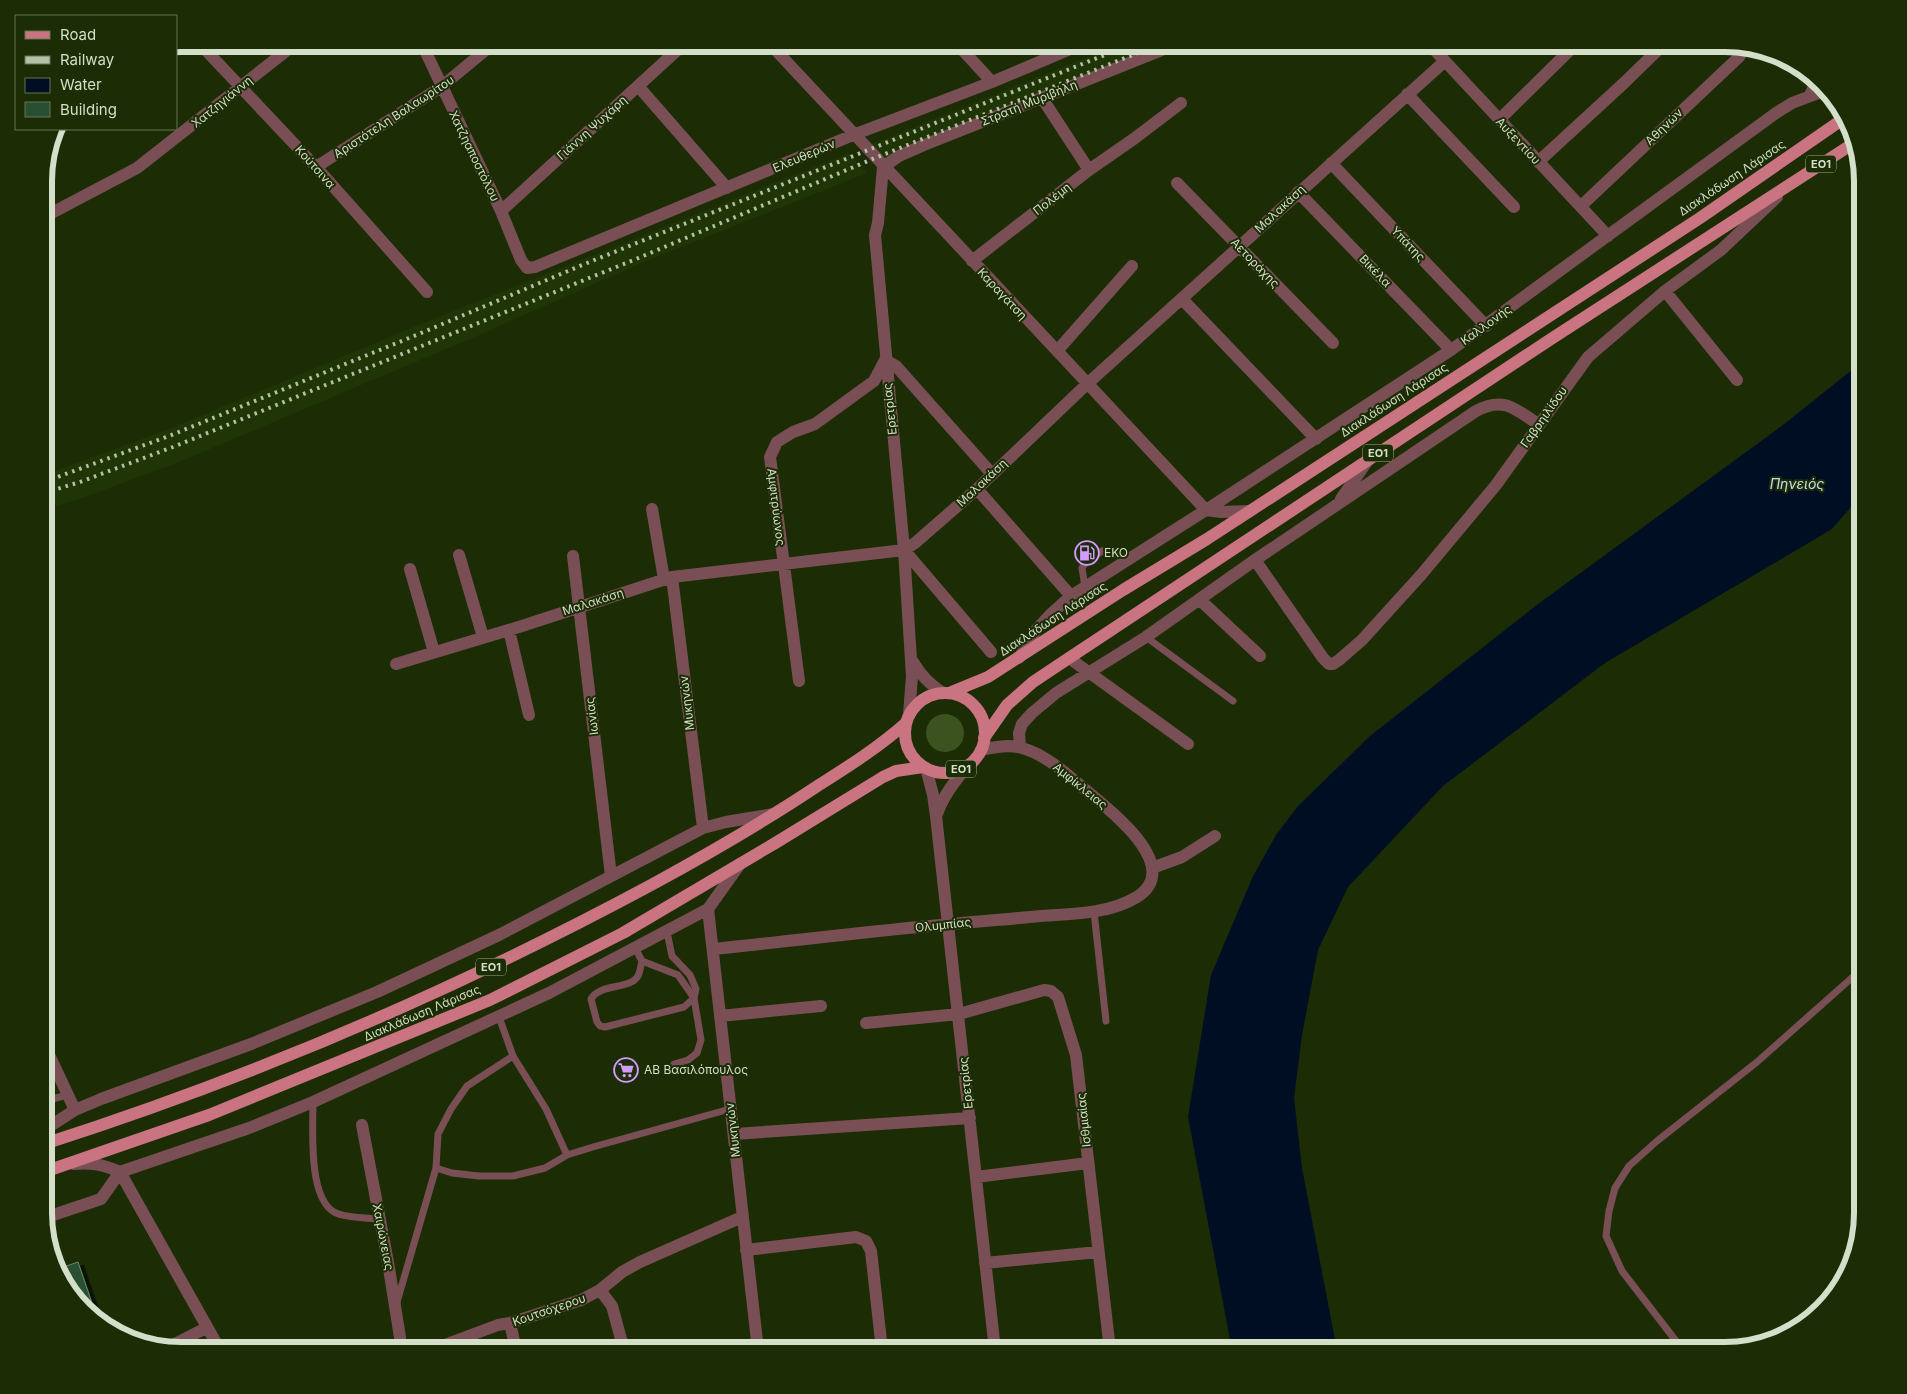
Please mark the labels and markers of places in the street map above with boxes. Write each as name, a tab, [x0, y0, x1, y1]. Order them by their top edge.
fuel station icon: EKO	[1074, 540, 1100, 566]
place label: EKO	[1104, 545, 1128, 560]
supermarket icon: ΑΒ Βασιλόπουλος	[613, 1057, 639, 1083]
place label: ΑΒ Βασιλόπουλος	[644, 1062, 748, 1077]

